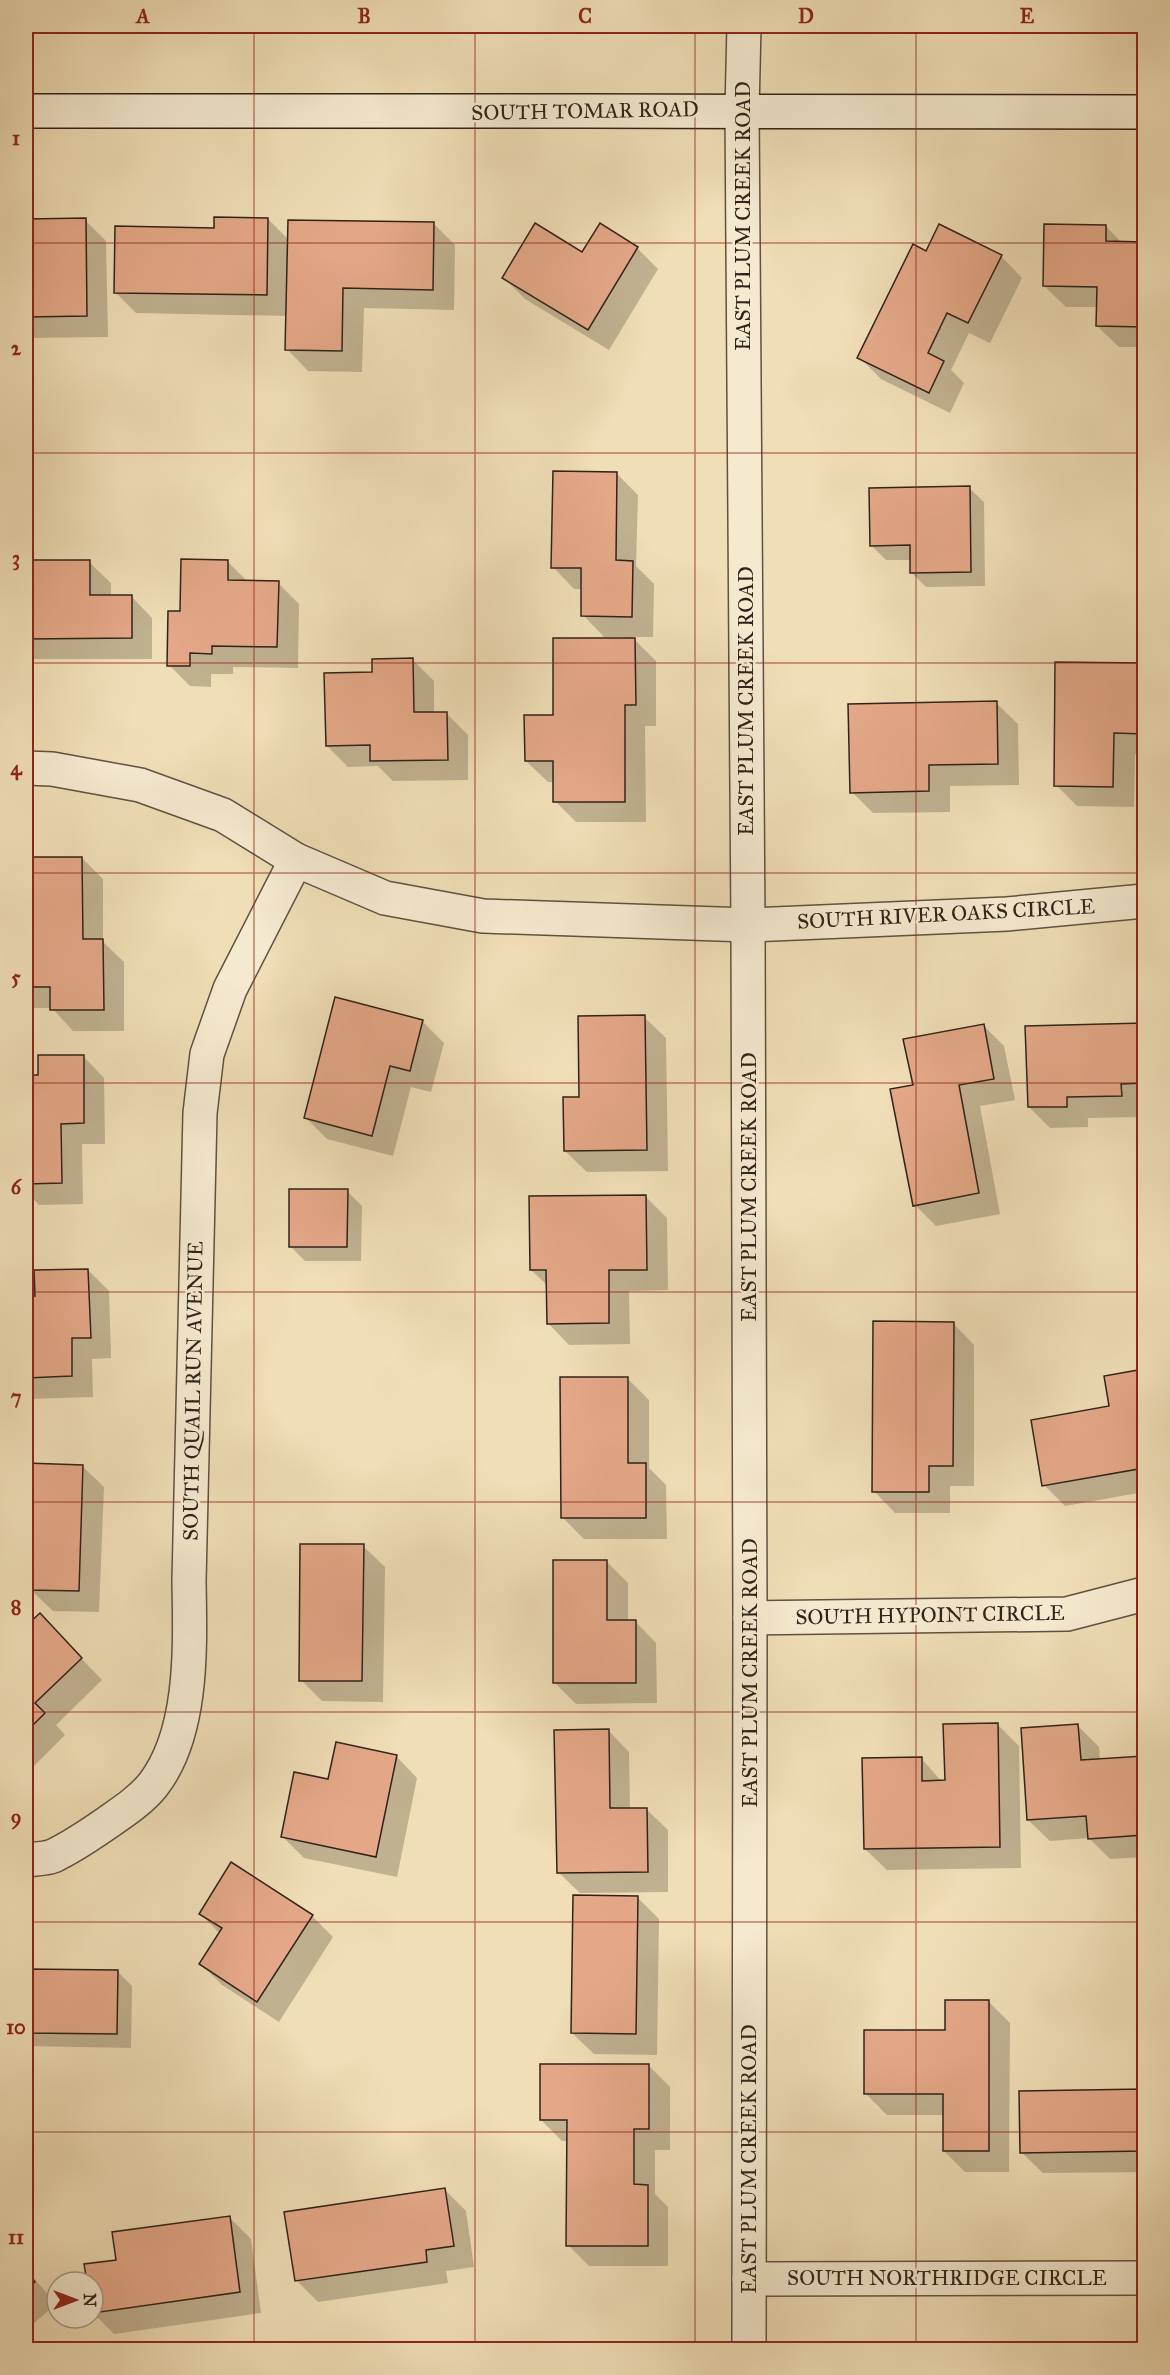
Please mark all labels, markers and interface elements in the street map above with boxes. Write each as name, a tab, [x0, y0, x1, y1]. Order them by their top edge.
text: A	[134, 4, 150, 28]
text: B	[357, 4, 371, 28]
text: C	[578, 4, 592, 28]
text: D	[798, 4, 814, 28]
text: E	[1020, 4, 1035, 28]
street label: EAST PLUM CREEK ROAD	[730, 81, 756, 351]
street label: SOUTH TOMAR ROAD	[471, 96, 699, 126]
text: 1	[12, 126, 20, 150]
text: 2	[11, 336, 22, 360]
text: 3	[12, 546, 20, 571]
street label: EAST PLUM CREEK ROAD	[733, 566, 759, 836]
text: 4	[10, 756, 22, 781]
street label: SOUTH RIVER OAKS CIRCLE	[796, 893, 1096, 935]
text: 5	[11, 965, 21, 989]
street label: EAST PLUM CREEK ROAD	[736, 1052, 762, 1322]
text: 6	[11, 1175, 23, 1199]
street label: SOUTH QUAIL RUN AVENUE	[177, 1241, 209, 1541]
text: 7	[11, 1385, 22, 1409]
street label: EAST PLUM CREEK ROAD	[737, 1538, 763, 1808]
text: 8	[11, 1595, 21, 1619]
street label: SOUTH HYPOINT CIRCLE	[795, 1600, 1065, 1630]
text: 9	[11, 1805, 21, 1830]
text: 10	[6, 2015, 26, 2039]
street label: EAST PLUM CREEK ROAD	[736, 2024, 762, 2294]
text: 11	[8, 2225, 24, 2249]
street label: SOUTH NORTHRIDGE CIRCLE	[787, 2265, 1107, 2291]
north arrow	[45, 2270, 105, 2330]
text: N	[80, 2293, 99, 2307]

